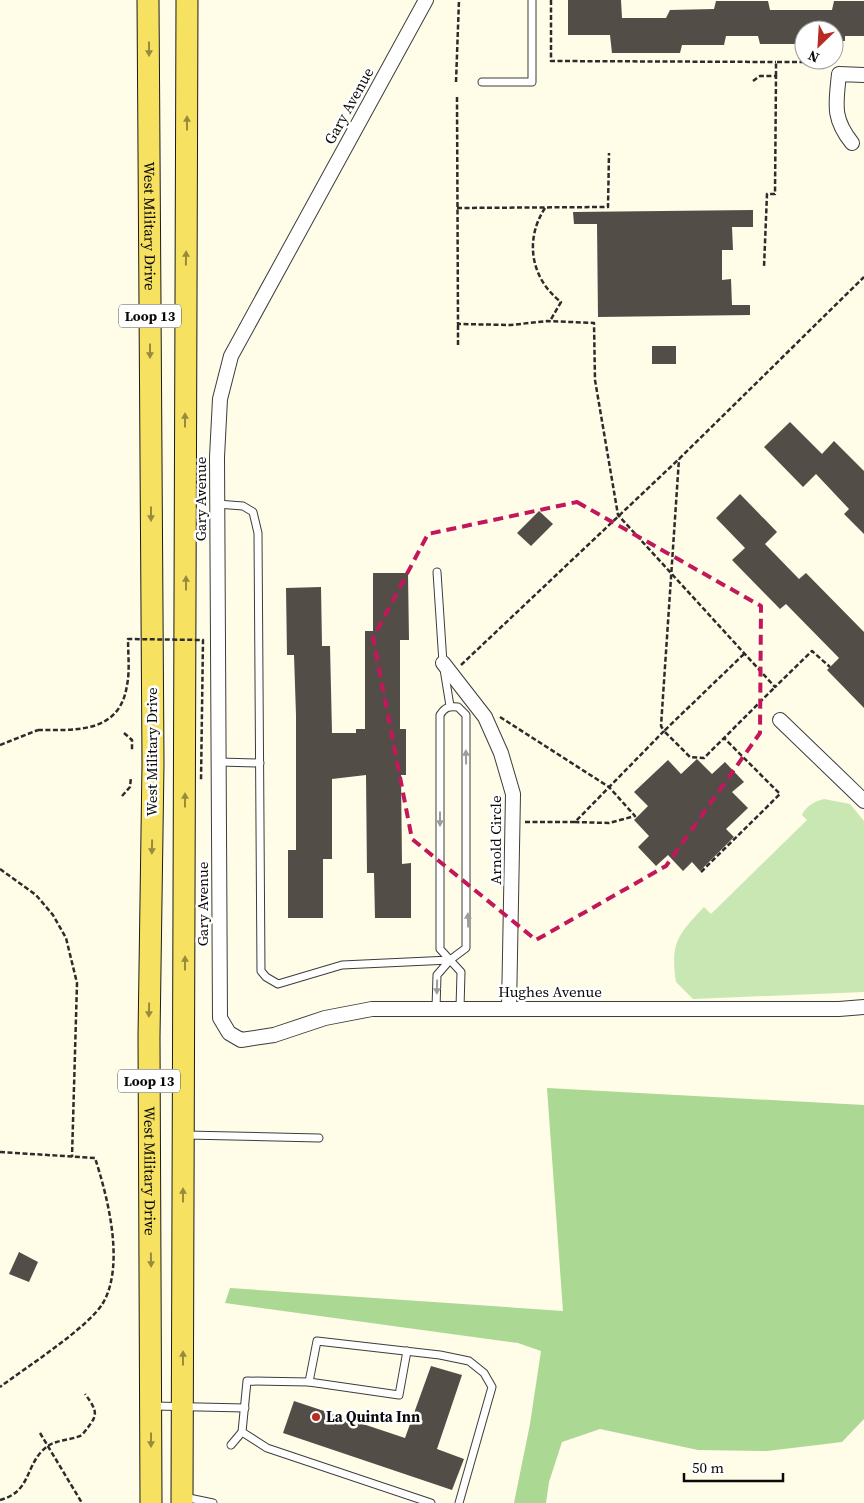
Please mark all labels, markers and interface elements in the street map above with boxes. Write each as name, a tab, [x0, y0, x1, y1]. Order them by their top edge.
north arrow	[794, 20, 844, 70]
one-way arrow	[145, 41, 153, 57]
text: N	[805, 46, 822, 68]
street label: Gary Avenue	[319, 63, 378, 148]
one-way arrow	[183, 115, 191, 131]
street label: West Military Drive	[139, 161, 161, 291]
one-way arrow	[182, 250, 190, 266]
road number: Loop 13	[119, 304, 181, 328]
one-way arrow	[146, 343, 154, 359]
one-way arrow	[181, 412, 189, 428]
street label: Gary Avenue	[190, 456, 211, 541]
one-way arrow	[147, 506, 155, 522]
one-way arrow	[182, 575, 190, 591]
street label: West Military Drive	[141, 687, 162, 817]
one-way arrow	[462, 749, 470, 765]
one-way arrow	[182, 792, 190, 808]
street label: Arnold Circle	[485, 795, 506, 885]
one-way arrow	[436, 812, 444, 828]
one-way arrow	[148, 840, 156, 856]
street label: Gary Avenue	[192, 861, 213, 946]
one-way arrow	[463, 911, 471, 927]
one-way arrow	[181, 955, 189, 971]
one-way arrow	[433, 979, 441, 995]
street label: Hughes Avenue	[498, 981, 602, 1002]
one-way arrow	[145, 1002, 153, 1018]
road number: Loop 13	[118, 1070, 180, 1092]
street label: West Military Drive	[139, 1106, 161, 1236]
one-way arrow	[179, 1187, 187, 1203]
one-way arrow	[147, 1252, 155, 1268]
one-way arrow	[178, 1350, 186, 1366]
place label: La Quinta Inn	[326, 1406, 420, 1427]
marker: La Quinta Inn	[310, 1411, 322, 1423]
one-way arrow	[147, 1432, 155, 1448]
scale bar	[684, 1450, 783, 1482]
text: 50 m	[692, 1457, 724, 1478]

